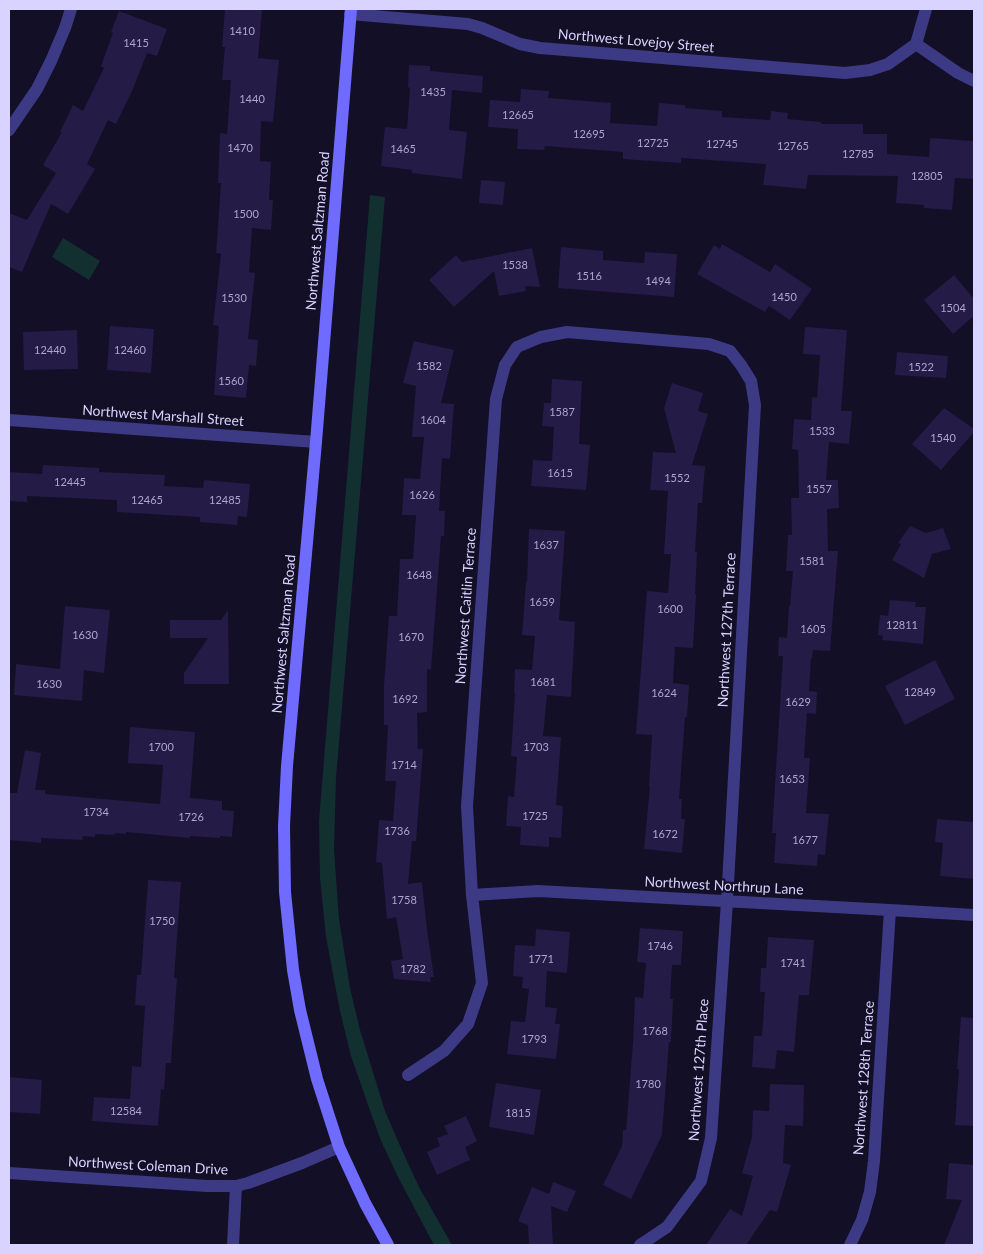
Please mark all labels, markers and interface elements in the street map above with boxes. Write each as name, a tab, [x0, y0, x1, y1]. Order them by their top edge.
house number: 1410	[229, 24, 255, 38]
street label: Northwest Lovejoy Street	[557, 26, 715, 56]
house number: 1415	[123, 36, 149, 50]
house number: 1435	[420, 85, 446, 99]
house number: 1440	[239, 92, 265, 106]
house number: 12665	[502, 108, 534, 122]
house number: 12695	[573, 127, 605, 141]
house number: 12725	[637, 136, 669, 150]
house number: 12745	[706, 137, 738, 151]
house number: 12765	[777, 139, 809, 153]
house number: 1470	[227, 141, 253, 155]
house number: 1465	[390, 142, 416, 156]
house number: 12785	[842, 147, 874, 161]
street label: Northwest Saltzman Road	[303, 151, 333, 311]
house number: 12805	[911, 169, 943, 183]
house number: 1500	[233, 207, 259, 221]
house number: 1538	[502, 258, 528, 272]
house number: 1516	[576, 269, 602, 283]
house number: 1494	[645, 274, 671, 288]
house number: 1450	[771, 290, 797, 304]
house number: 1530	[221, 291, 247, 305]
house number: 1504	[940, 301, 966, 315]
house number: 12440	[34, 343, 66, 357]
house number: 12460	[114, 343, 146, 357]
house number: 1582	[416, 359, 442, 373]
house number: 1522	[908, 360, 934, 374]
house number: 1560	[218, 374, 244, 388]
street label: Northwest Marshall Street	[82, 402, 244, 430]
house number: 1587	[549, 405, 575, 419]
house number: 1604	[420, 413, 446, 427]
house number: 1533	[809, 424, 835, 438]
house number: 1540	[930, 431, 956, 445]
house number: 1615	[547, 466, 573, 480]
house number: 1552	[664, 471, 690, 485]
house number: 12445	[54, 475, 86, 489]
house number: 1557	[806, 482, 832, 496]
house number: 1626	[409, 488, 435, 502]
house number: 12465	[131, 493, 163, 507]
house number: 12485	[209, 493, 241, 507]
street label: Northwest Caitlin Terrace	[452, 527, 480, 685]
house number: 1637	[533, 538, 559, 552]
street label: Northwest 127th Terrace	[715, 552, 739, 708]
street label: Northwest Saltzman Road	[269, 554, 299, 714]
house number: 1581	[799, 554, 825, 568]
house number: 1648	[406, 568, 432, 582]
house number: 1659	[529, 595, 555, 609]
house number: 1600	[657, 602, 683, 616]
house number: 12811	[886, 618, 918, 632]
house number: 1605	[800, 622, 826, 636]
house number: 1630	[72, 628, 98, 642]
house number: 1670	[398, 630, 424, 644]
house number: 1681	[530, 675, 556, 689]
house number: 1630	[36, 677, 62, 691]
house number: 12849	[904, 685, 936, 699]
house number: 1624	[651, 686, 677, 700]
house number: 1692	[392, 692, 418, 706]
house number: 1629	[785, 695, 811, 709]
house number: 1700	[148, 740, 174, 754]
house number: 1703	[523, 740, 549, 754]
house number: 1714	[391, 758, 417, 772]
house number: 1653	[779, 772, 805, 786]
house number: 1734	[83, 805, 109, 819]
house number: 1725	[522, 809, 548, 823]
house number: 1726	[178, 810, 204, 824]
house number: 1736	[384, 824, 410, 838]
house number: 1672	[652, 827, 678, 841]
house number: 1677	[792, 833, 818, 847]
street label: Northwest Northrup Lane	[644, 873, 804, 899]
house number: 1758	[391, 893, 417, 907]
house number: 1750	[149, 914, 175, 928]
house number: 1746	[647, 939, 673, 953]
house number: 1771	[528, 952, 554, 966]
house number: 1741	[780, 956, 806, 970]
house number: 1782	[400, 962, 426, 976]
street label: Northwest 127th Place	[686, 998, 712, 1142]
street label: Northwest 128th Terrace	[850, 1000, 878, 1156]
house number: 1768	[642, 1024, 668, 1038]
house number: 1793	[521, 1032, 547, 1046]
house number: 1780	[635, 1077, 661, 1091]
house number: 12584	[110, 1104, 142, 1118]
house number: 1815	[505, 1106, 531, 1120]
street label: Northwest Coleman Drive	[67, 1153, 229, 1179]

